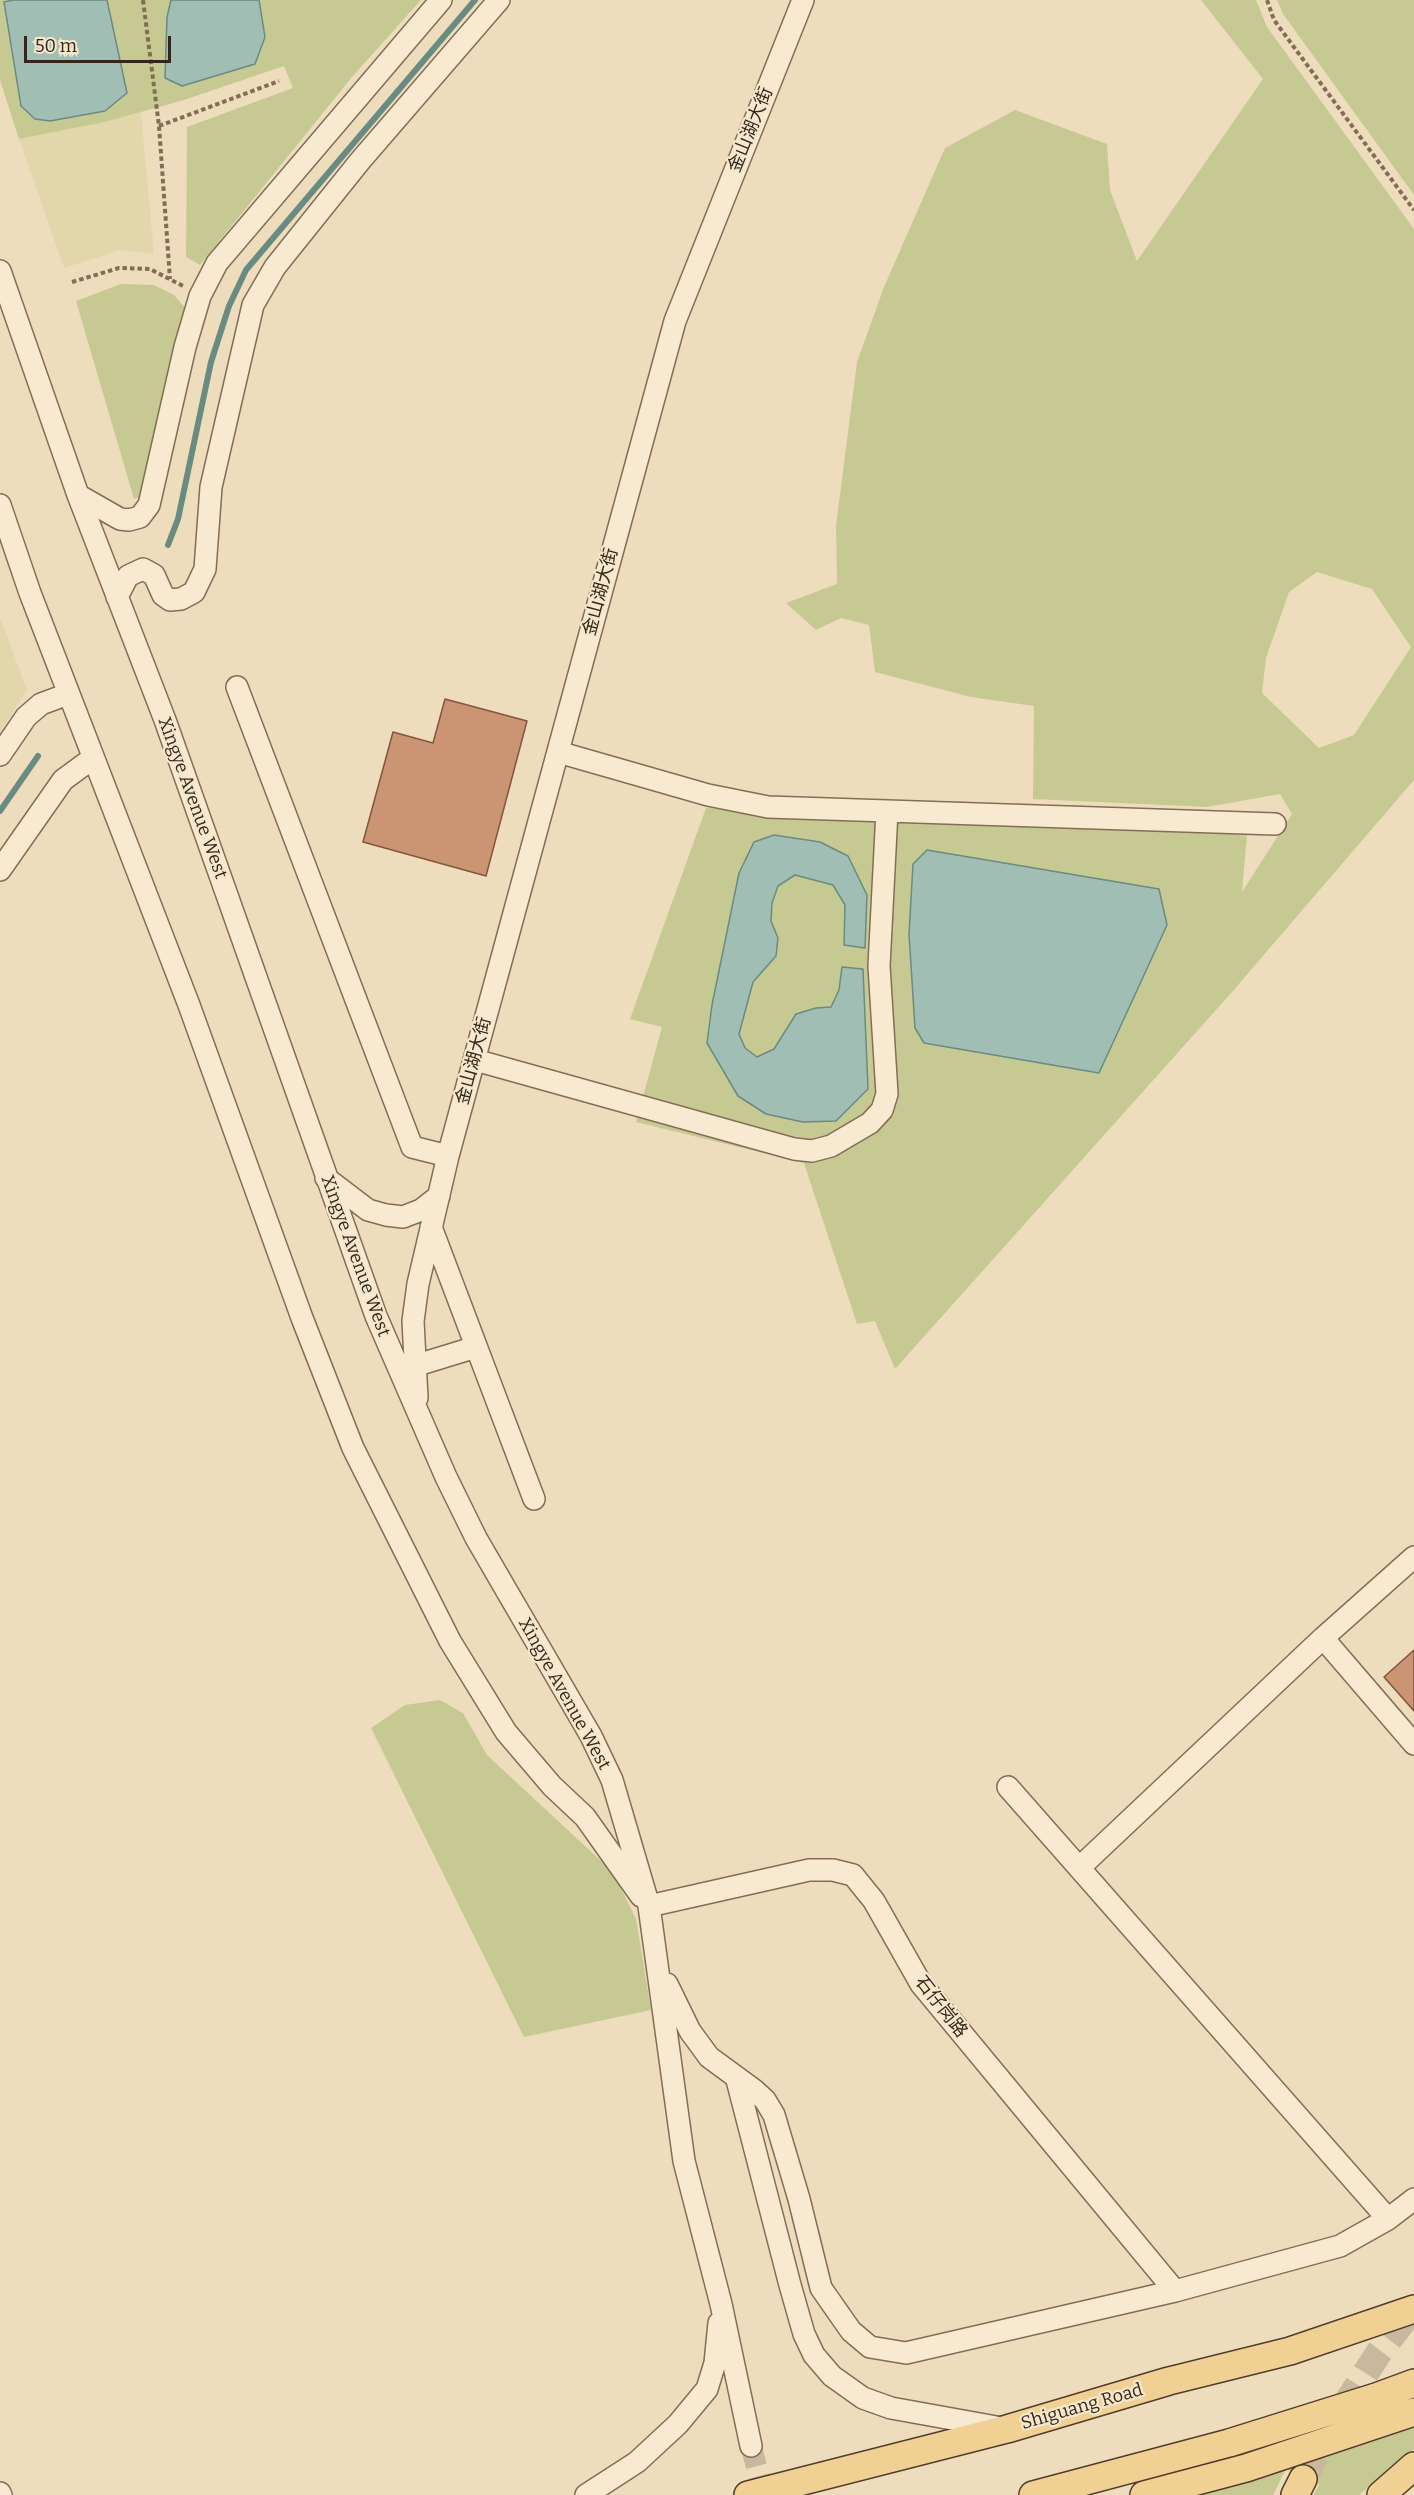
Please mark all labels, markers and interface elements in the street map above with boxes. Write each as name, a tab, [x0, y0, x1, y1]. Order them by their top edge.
scale bar	[27, 24, 174, 62]
text: 50 m	[35, 35, 77, 57]
street label: 金山湖大街	[724, 84, 778, 176]
street label: 金山湖大街	[579, 546, 623, 638]
street label: Xingye Avenue West	[153, 714, 231, 882]
street label: 金山湖大街	[452, 1015, 496, 1107]
street label: Xingye Avenue West	[316, 1172, 394, 1340]
street label: Xingye Avenue West	[513, 1614, 615, 1774]
street label: 石仔岗路	[910, 1972, 972, 2042]
street label: Shiguang Road	[1019, 2379, 1145, 2435]

